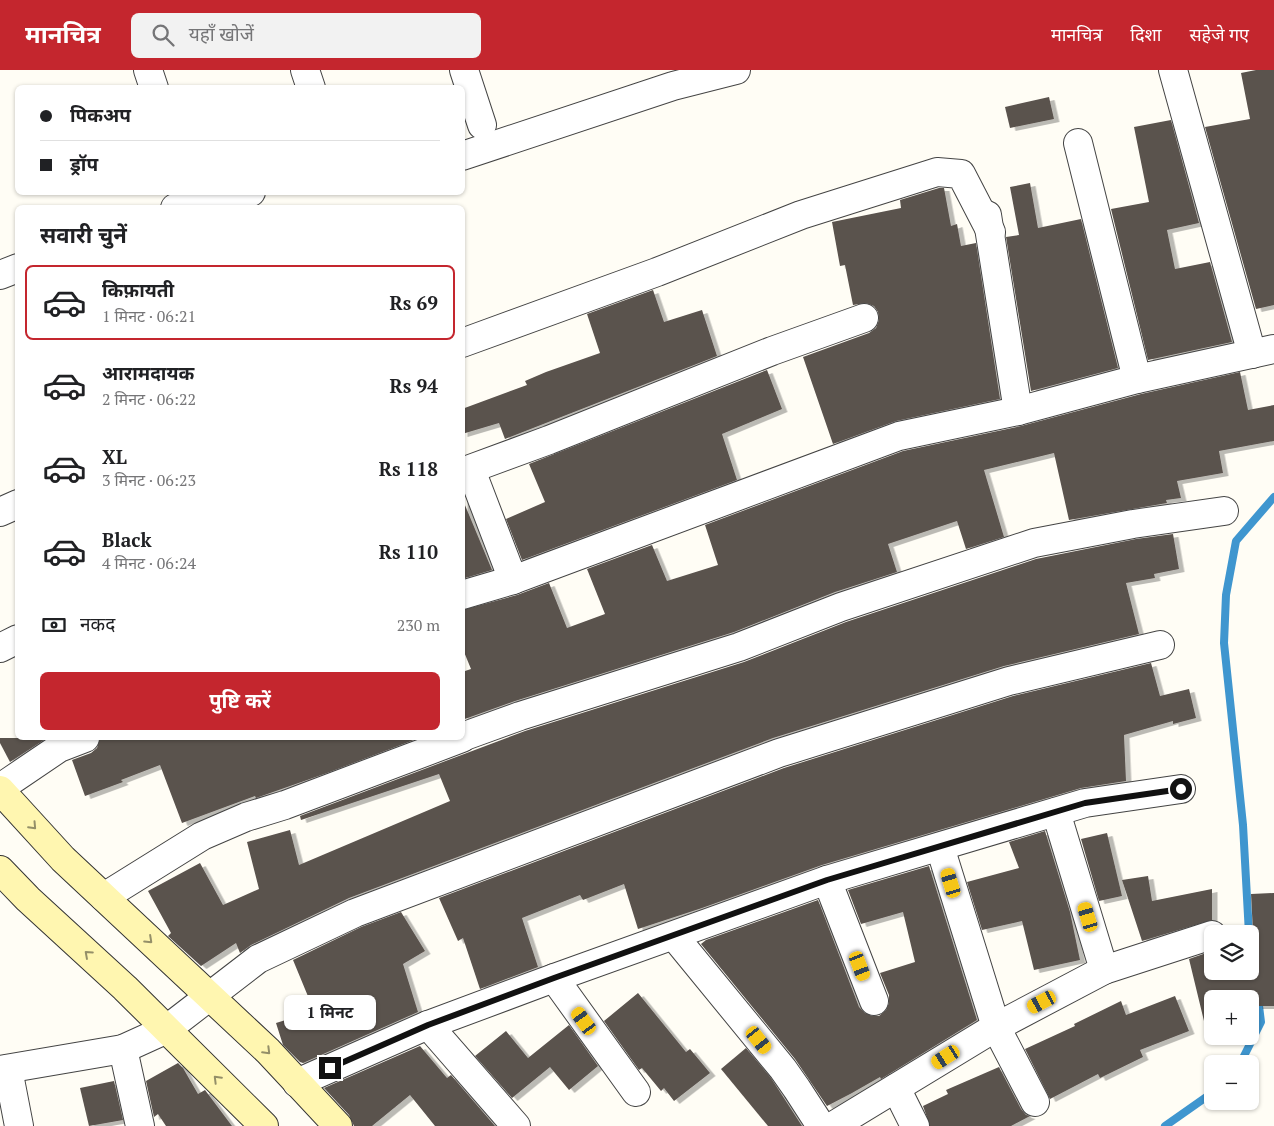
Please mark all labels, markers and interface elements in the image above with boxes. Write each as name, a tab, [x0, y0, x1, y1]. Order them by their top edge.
search box	[131, 13, 481, 58]
text: मानचित्र	[25, 18, 101, 50]
icon: search	[149, 21, 177, 49]
text: यहाँ खोजें	[189, 21, 254, 46]
text: मानचित्र	[1051, 22, 1102, 46]
text: दिशा	[1130, 22, 1161, 46]
text: सहेजे गए	[1189, 22, 1249, 46]
text: पिकअप	[70, 102, 131, 127]
text: ड्रॉप	[70, 151, 98, 176]
text: सवारी चुनें	[40, 220, 127, 249]
text: किफ़ायती	[102, 277, 174, 302]
icon: car	[42, 280, 87, 325]
text: Rs 69	[390, 290, 438, 315]
text: 1 मिनट · 06:21	[102, 305, 196, 327]
text: आरामदायक	[102, 360, 194, 385]
icon: car	[42, 363, 87, 408]
text: Rs 94	[390, 373, 438, 398]
text: 2 मिनट · 06:22	[102, 388, 196, 410]
text: XL	[102, 444, 127, 469]
icon: car	[42, 446, 87, 491]
text: Rs 118	[379, 456, 438, 481]
text: 3 मिनट · 06:23	[102, 469, 196, 491]
text: Black	[102, 527, 152, 552]
icon: car	[42, 529, 87, 574]
text: Rs 110	[379, 539, 438, 564]
text: 4 मिनट · 06:24	[102, 552, 196, 574]
icon: cash	[40, 611, 68, 639]
text: नकद	[80, 611, 115, 636]
text: 230 m	[397, 614, 440, 636]
button: पुष्टि करें	[40, 672, 440, 730]
route start	[1170, 778, 1192, 800]
one-way arrow	[27, 821, 36, 830]
car	[939, 866, 962, 900]
car	[1076, 900, 1099, 934]
map controls	[1204, 925, 1259, 1110]
button: layers	[1204, 925, 1259, 980]
one-way arrow	[143, 934, 152, 943]
car	[847, 949, 872, 983]
one-way arrow	[85, 951, 94, 960]
car	[1025, 988, 1058, 1016]
button: +	[1204, 990, 1259, 1045]
callout: 1 मिनट	[284, 996, 376, 1030]
text: 1 मिनट	[307, 1001, 353, 1023]
car	[569, 1004, 598, 1038]
car	[743, 1024, 774, 1056]
car	[929, 1043, 962, 1071]
one-way arrow	[261, 1046, 270, 1055]
button: −	[1204, 1055, 1259, 1110]
route end	[319, 1057, 341, 1079]
one-way arrow	[214, 1076, 223, 1085]

